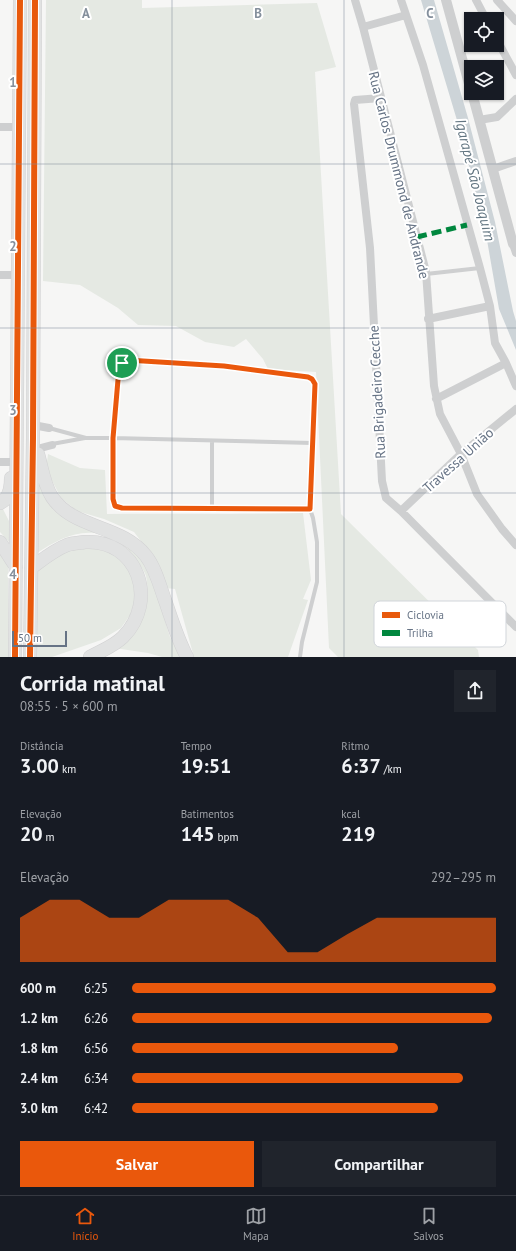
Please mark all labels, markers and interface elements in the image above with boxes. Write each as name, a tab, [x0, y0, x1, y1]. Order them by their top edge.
text: A	[82, 5, 90, 22]
text: B	[254, 5, 262, 22]
text: C	[426, 5, 434, 22]
map controls	[464, 12, 504, 100]
button: locate	[464, 12, 504, 52]
button: layers	[464, 60, 504, 100]
street label: Rua Carlos Drummond de Andrande	[364, 69, 434, 281]
text: 1	[9, 74, 17, 91]
water label: Igarapé São Joaquim	[451, 117, 500, 243]
text: 2	[9, 238, 17, 255]
street label: Rua Brigadeiro Cecche	[365, 325, 389, 459]
pin	[105, 346, 139, 380]
icon: arrive	[111, 352, 133, 374]
text: 3	[9, 402, 17, 419]
street label: Travessa União	[419, 423, 497, 497]
text: 4	[9, 566, 17, 583]
legend	[374, 601, 506, 647]
text: Ciclovia	[407, 608, 444, 622]
text: Trilha	[407, 626, 433, 640]
scale bar	[12, 629, 67, 648]
text: 50 m	[18, 631, 42, 645]
text: Corrida matinal	[20, 669, 165, 697]
button: share	[454, 670, 496, 712]
text: 08:55 · 5 × 600 m	[20, 698, 117, 715]
text: Distância	[20, 739, 63, 753]
text: Tempo	[181, 739, 212, 753]
text: Ritmo	[341, 739, 369, 753]
text: 3.00	[20, 753, 59, 779]
text: 19:51	[181, 753, 231, 779]
text: 6:37	[341, 753, 381, 779]
text: km	[59, 762, 76, 776]
text: /km	[381, 762, 402, 776]
text: Elevação	[20, 807, 62, 821]
text: Batimentos	[181, 807, 234, 821]
text: kcal	[341, 807, 360, 821]
text: 20	[20, 821, 43, 847]
text: 145	[181, 821, 215, 847]
text: 219	[341, 821, 375, 847]
text: m	[43, 830, 55, 844]
text: bpm	[215, 830, 238, 844]
text: Elevação	[20, 869, 69, 886]
text: 292–295 m	[431, 869, 496, 886]
text: 600 m	[20, 980, 56, 997]
text: 6:25	[84, 980, 108, 997]
text: 1.2 km	[20, 1010, 58, 1027]
text: 6:26	[84, 1010, 108, 1027]
text: 1.8 km	[20, 1040, 58, 1057]
text: 6:56	[84, 1040, 108, 1057]
text: 2.4 km	[20, 1070, 58, 1087]
text: 6:34	[84, 1070, 108, 1087]
text: 3.0 km	[20, 1100, 58, 1117]
text: 6:42	[84, 1100, 108, 1117]
button: Salvar	[20, 1141, 254, 1187]
button: Compartilhar	[262, 1141, 496, 1187]
tab: Início	[72, 1205, 98, 1243]
tab: Mapa	[243, 1205, 269, 1243]
tab: Salvos	[413, 1205, 444, 1243]

